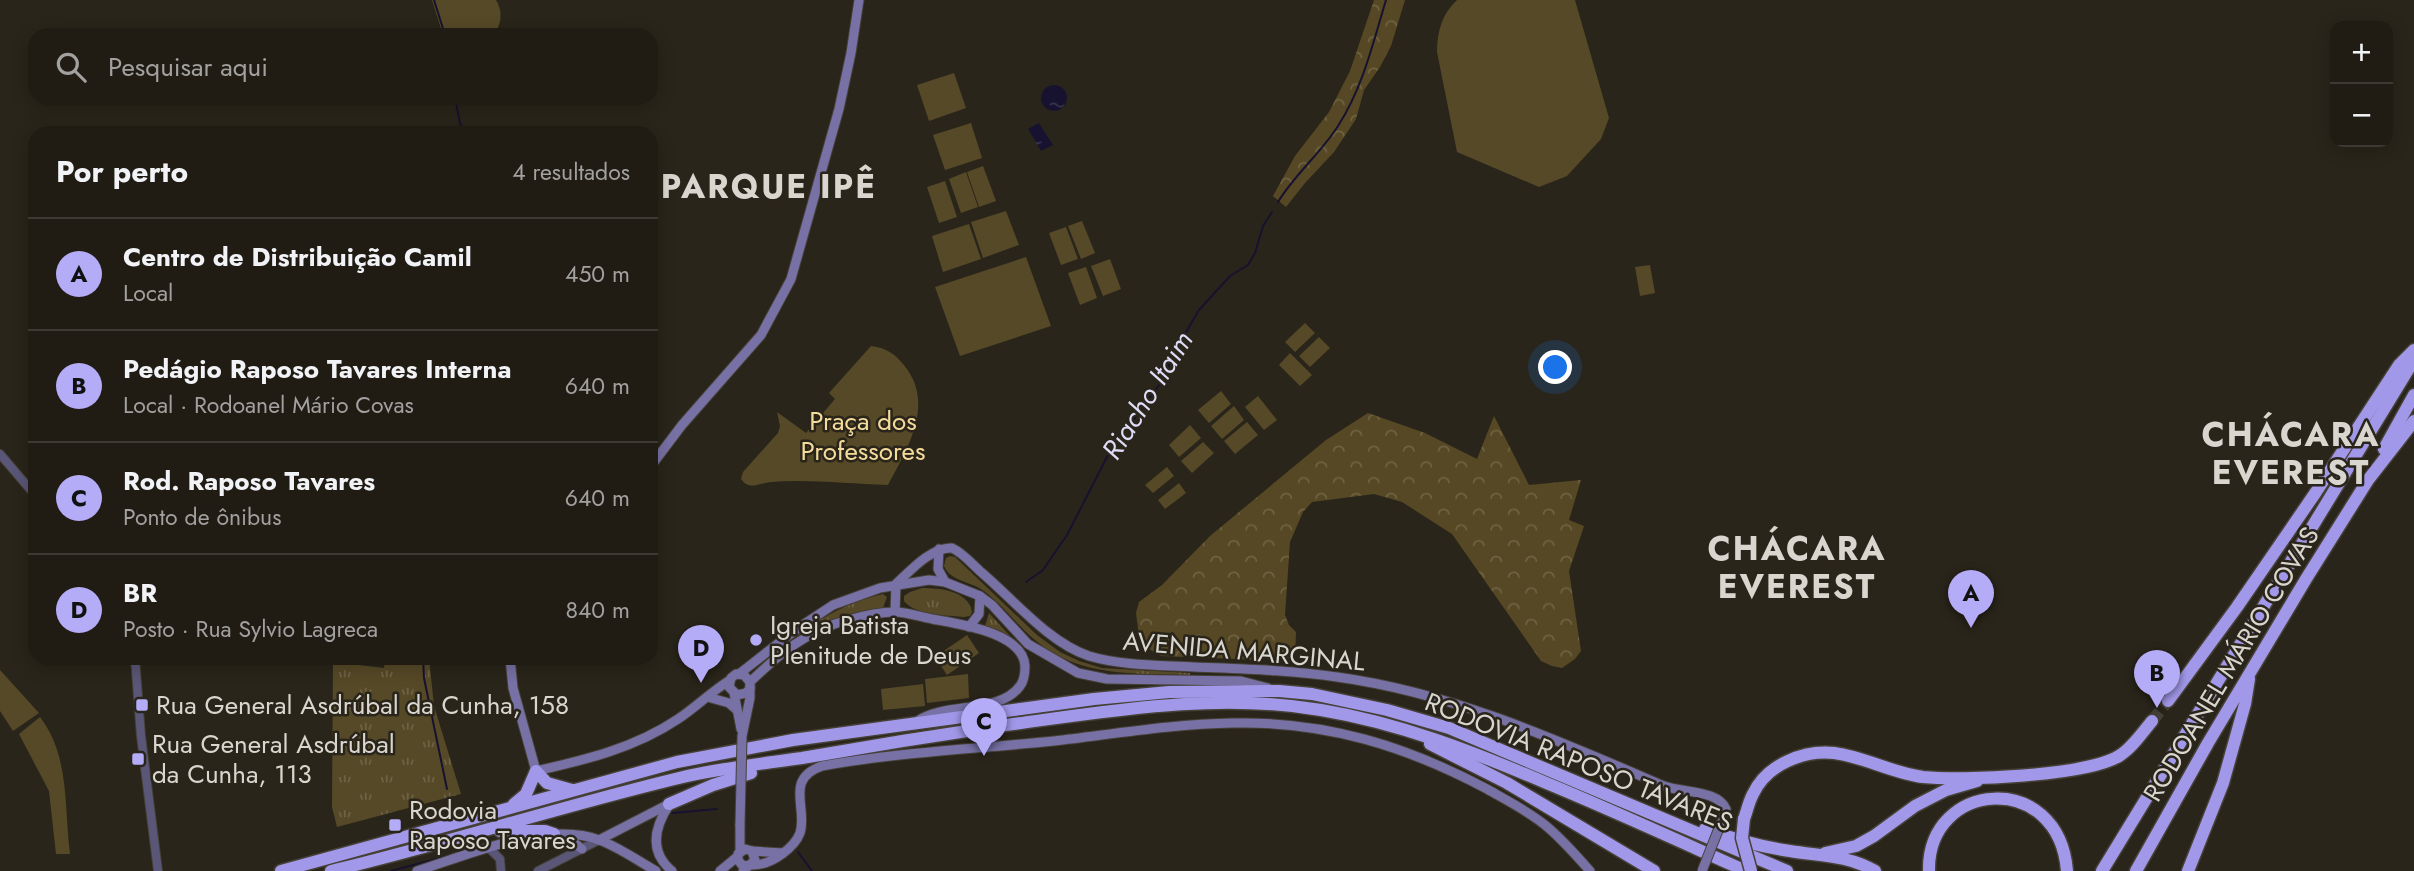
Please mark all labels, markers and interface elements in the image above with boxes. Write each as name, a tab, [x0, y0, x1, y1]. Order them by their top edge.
map controls	[2330, 21, 2393, 147]
button: +	[2330, 21, 2393, 84]
search box	[28, 28, 658, 105]
icon: search	[52, 48, 90, 86]
text: Pesquisar aqui	[108, 48, 268, 86]
button: −	[2330, 84, 2393, 147]
text: Por perto	[56, 150, 188, 193]
text: 4 resultados	[512, 155, 630, 189]
district label: PARQUE IPÊ	[661, 163, 877, 210]
text: Centro de Distribuição Camil	[123, 238, 472, 276]
text: A	[71, 257, 87, 291]
text: 450 m	[565, 257, 630, 291]
text: Local	[123, 276, 173, 310]
water label: Riacho Itaim	[1092, 323, 1203, 468]
text: Pedágio Raposo Tavares Interna	[123, 350, 511, 388]
your location	[1538, 350, 1572, 384]
text: B	[71, 369, 87, 403]
text: 640 m	[565, 369, 630, 403]
text: Local · Rodoanel Mário Covas	[123, 388, 414, 422]
park label: Praça dos Professores	[801, 402, 925, 470]
district label: CHÁCARA EVEREST	[2202, 411, 2380, 496]
text: Rod. Raposo Tavares	[123, 462, 375, 500]
text: C	[71, 481, 87, 515]
text: 640 m	[565, 481, 630, 515]
text: Ponto de ônibus	[123, 500, 281, 534]
street label: RODOANEL MÁRIO COVAS	[2134, 519, 2328, 809]
district label: CHÁCARA EVEREST	[1708, 525, 1886, 610]
pin: A	[1948, 570, 1994, 628]
text: BR	[123, 574, 157, 612]
text: D	[71, 593, 87, 627]
text: 840 m	[565, 593, 630, 627]
place label: Igreja Batista Plenitude de Deus	[770, 606, 971, 674]
text: Posto · Rua Sylvio Lagreca	[123, 612, 378, 646]
street label: AVENIDA MARGINAL	[1121, 621, 1367, 681]
pin: D	[678, 625, 724, 683]
marker: Igreja Batista Plenitude de Deus	[748, 632, 764, 648]
pin: B	[2134, 650, 2180, 708]
street label: RODOVIA RAPOSO TAVARES	[1419, 683, 1739, 841]
place label: Rua General Asdrúbal da Cunha, 158	[156, 686, 569, 724]
marker: Rua General Asdrúbal da Cunha, 158	[134, 697, 150, 713]
pin: C	[961, 698, 1007, 756]
place label: Rua General Asdrúbal da Cunha, 113	[152, 725, 395, 793]
marker: Rua General Asdrúbal da Cunha, 113	[130, 751, 146, 767]
place label: Rodovia Raposo Tavares	[409, 791, 576, 859]
marker: Rodovia Raposo Tavares	[387, 817, 403, 833]

